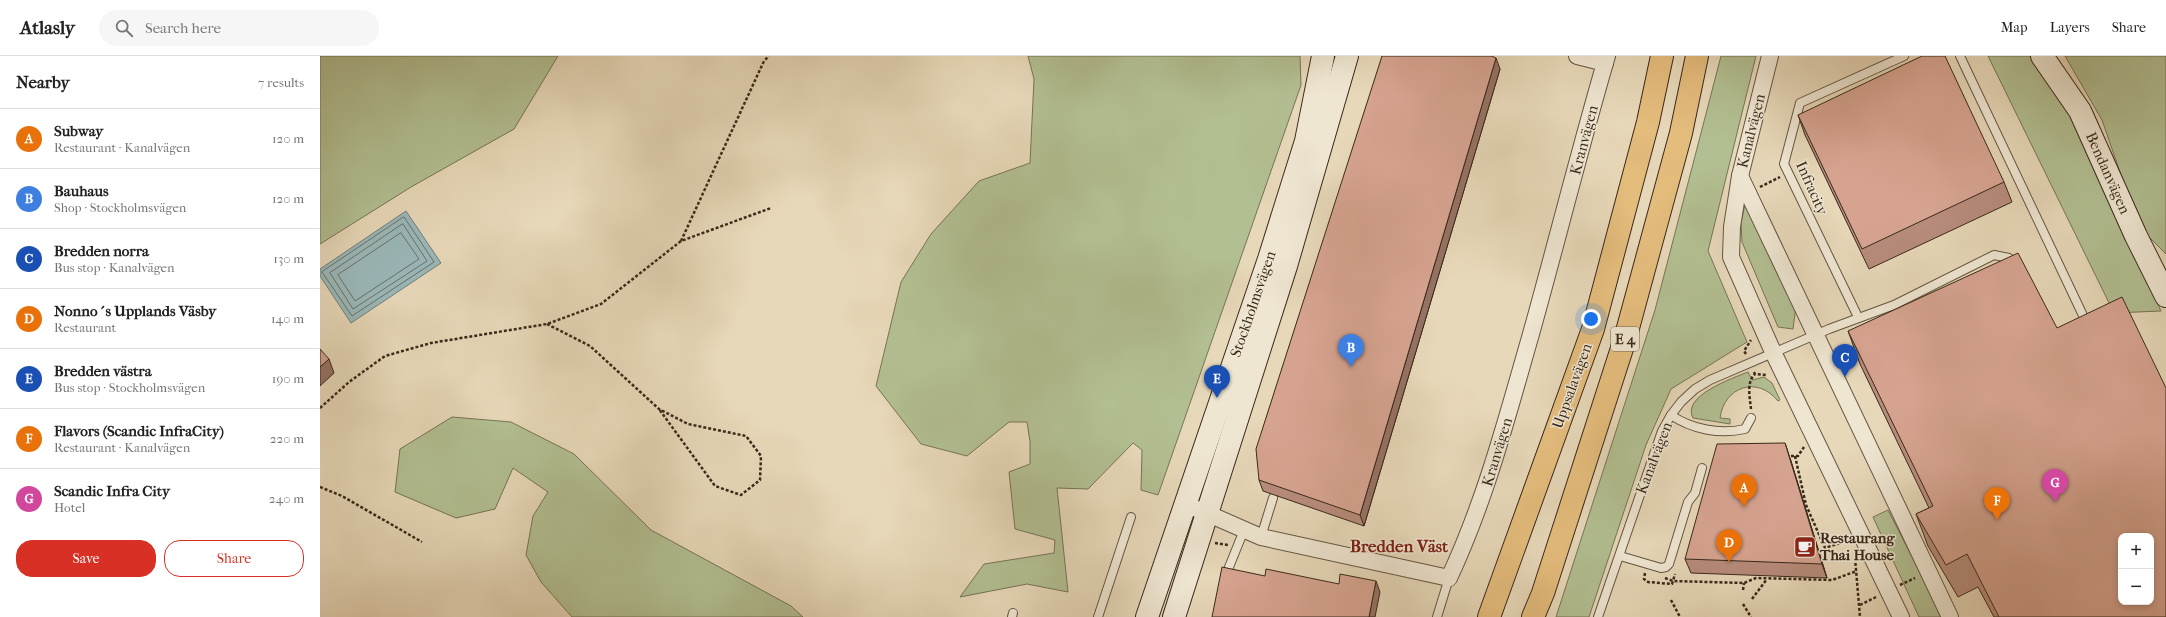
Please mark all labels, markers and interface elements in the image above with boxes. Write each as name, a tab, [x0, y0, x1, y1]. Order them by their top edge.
search box	[99, 10, 379, 46]
text: Atlasly	[20, 17, 75, 39]
icon: search	[113, 17, 135, 39]
text: Search here	[145, 19, 221, 37]
text: Map	[2001, 19, 2028, 36]
text: Layers	[2050, 19, 2090, 36]
text: Share	[2112, 19, 2146, 36]
text: Nearby	[16, 72, 70, 92]
text: 7 results	[258, 75, 304, 90]
street label: Kanalvägen	[1733, 92, 1769, 170]
street label: Kranvägen	[1566, 103, 1602, 177]
text: Subway	[54, 122, 103, 140]
street label: Bendanvägen	[2082, 129, 2134, 217]
text: A	[25, 131, 33, 146]
text: 120 m	[272, 131, 304, 146]
text: Restaurant · Kanalvägen	[54, 140, 190, 155]
street label: Infracity	[1792, 158, 1832, 219]
text: Bauhaus	[54, 182, 108, 200]
text: B	[25, 191, 33, 206]
text: 120 m	[272, 191, 304, 206]
text: Shop · Stockholmsvägen	[54, 200, 186, 215]
text: Bredden norra	[54, 242, 149, 260]
street label: Stockholmsvägen	[1226, 248, 1280, 360]
text: C	[25, 251, 33, 266]
text: 130 m	[273, 251, 304, 266]
text: Bus stop · Kanalvägen	[54, 260, 175, 275]
text: Nonno´s Upplands Väsby	[54, 302, 216, 320]
your location	[1581, 309, 1601, 329]
text: D	[24, 311, 34, 326]
text: 140 m	[271, 311, 304, 326]
text: Restaurant	[54, 320, 116, 335]
road number: E 4	[1611, 327, 1639, 351]
pin: B	[1338, 334, 1364, 367]
street label: Uppsalavägen	[1548, 341, 1596, 431]
pin: C	[1832, 344, 1858, 377]
text: Bredden västra	[54, 362, 152, 380]
pin: E	[1204, 365, 1230, 398]
text: E	[25, 371, 33, 386]
text: 190 m	[272, 371, 304, 386]
text: Bus stop · Stockholmsvägen	[54, 380, 205, 395]
street label: Kranvägen	[1478, 415, 1516, 489]
street label: Kanalvägen	[1632, 419, 1676, 497]
text: Flavors (Scandic InfraCity)	[54, 422, 224, 440]
text: F	[26, 431, 32, 446]
text: 220 m	[270, 431, 304, 446]
text: Restaurant · Kanalvägen	[54, 440, 190, 455]
pin: G	[2042, 469, 2068, 502]
pin: A	[1731, 474, 1757, 507]
text: Scandic Infra City	[54, 482, 170, 500]
pin: F	[1984, 487, 2010, 520]
text: G	[24, 491, 34, 506]
text: 240 m	[269, 491, 304, 506]
text: Hotel	[54, 500, 85, 515]
pin: D	[1716, 529, 1742, 562]
place label: Restaurang Thai House	[1819, 529, 1895, 564]
map controls	[2118, 533, 2154, 605]
button: +	[2118, 533, 2154, 569]
cafe icon: Restaurang Thai House	[1792, 534, 1818, 560]
district label: Bredden Väst	[1350, 536, 1449, 556]
button: Save	[16, 540, 156, 577]
button: Share	[164, 540, 304, 577]
button: −	[2118, 569, 2154, 605]

